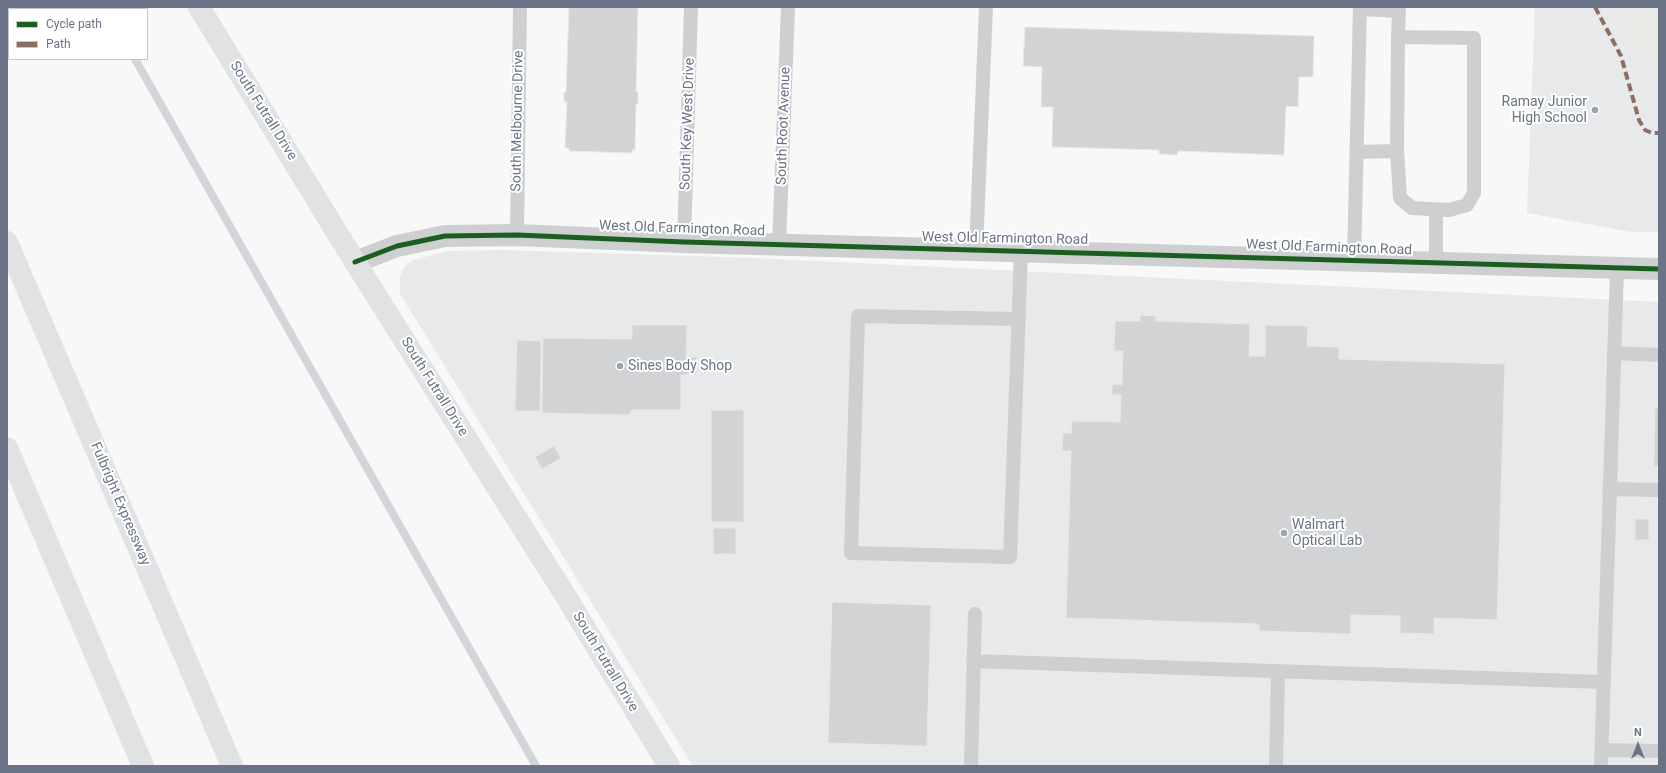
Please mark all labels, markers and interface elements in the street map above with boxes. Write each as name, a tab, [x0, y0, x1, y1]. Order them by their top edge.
legend	[8, 8, 148, 60]
text: Cycle path	[46, 17, 102, 31]
text: Path	[46, 37, 71, 51]
street label: South Melbourne Drive	[508, 50, 528, 192]
street label: South Futrall Drive	[226, 58, 300, 164]
street label: South Key West Drive	[677, 58, 699, 190]
street label: South Root Avenue	[774, 67, 794, 185]
place label: Ramay Junior High School	[1502, 94, 1587, 126]
marker: Ramay Junior High School	[1590, 105, 1600, 115]
street label: West Old Farmington Road	[599, 218, 765, 240]
street label: West Old Farmington Road	[922, 229, 1088, 249]
street label: West Old Farmington Road	[1246, 237, 1412, 259]
street label: South Futrall Drive	[397, 334, 471, 440]
place label: Sines Body Shop	[628, 358, 732, 374]
marker: Sines Body Shop	[615, 361, 625, 371]
street label: Fulbright Expressway	[86, 440, 154, 568]
place label: Walmart Optical Lab	[1292, 517, 1362, 550]
marker: Walmart Optical Lab	[1279, 528, 1289, 538]
street label: South Futrall Drive	[569, 609, 641, 715]
north arrow	[1618, 725, 1658, 765]
text: N	[1634, 726, 1642, 739]

